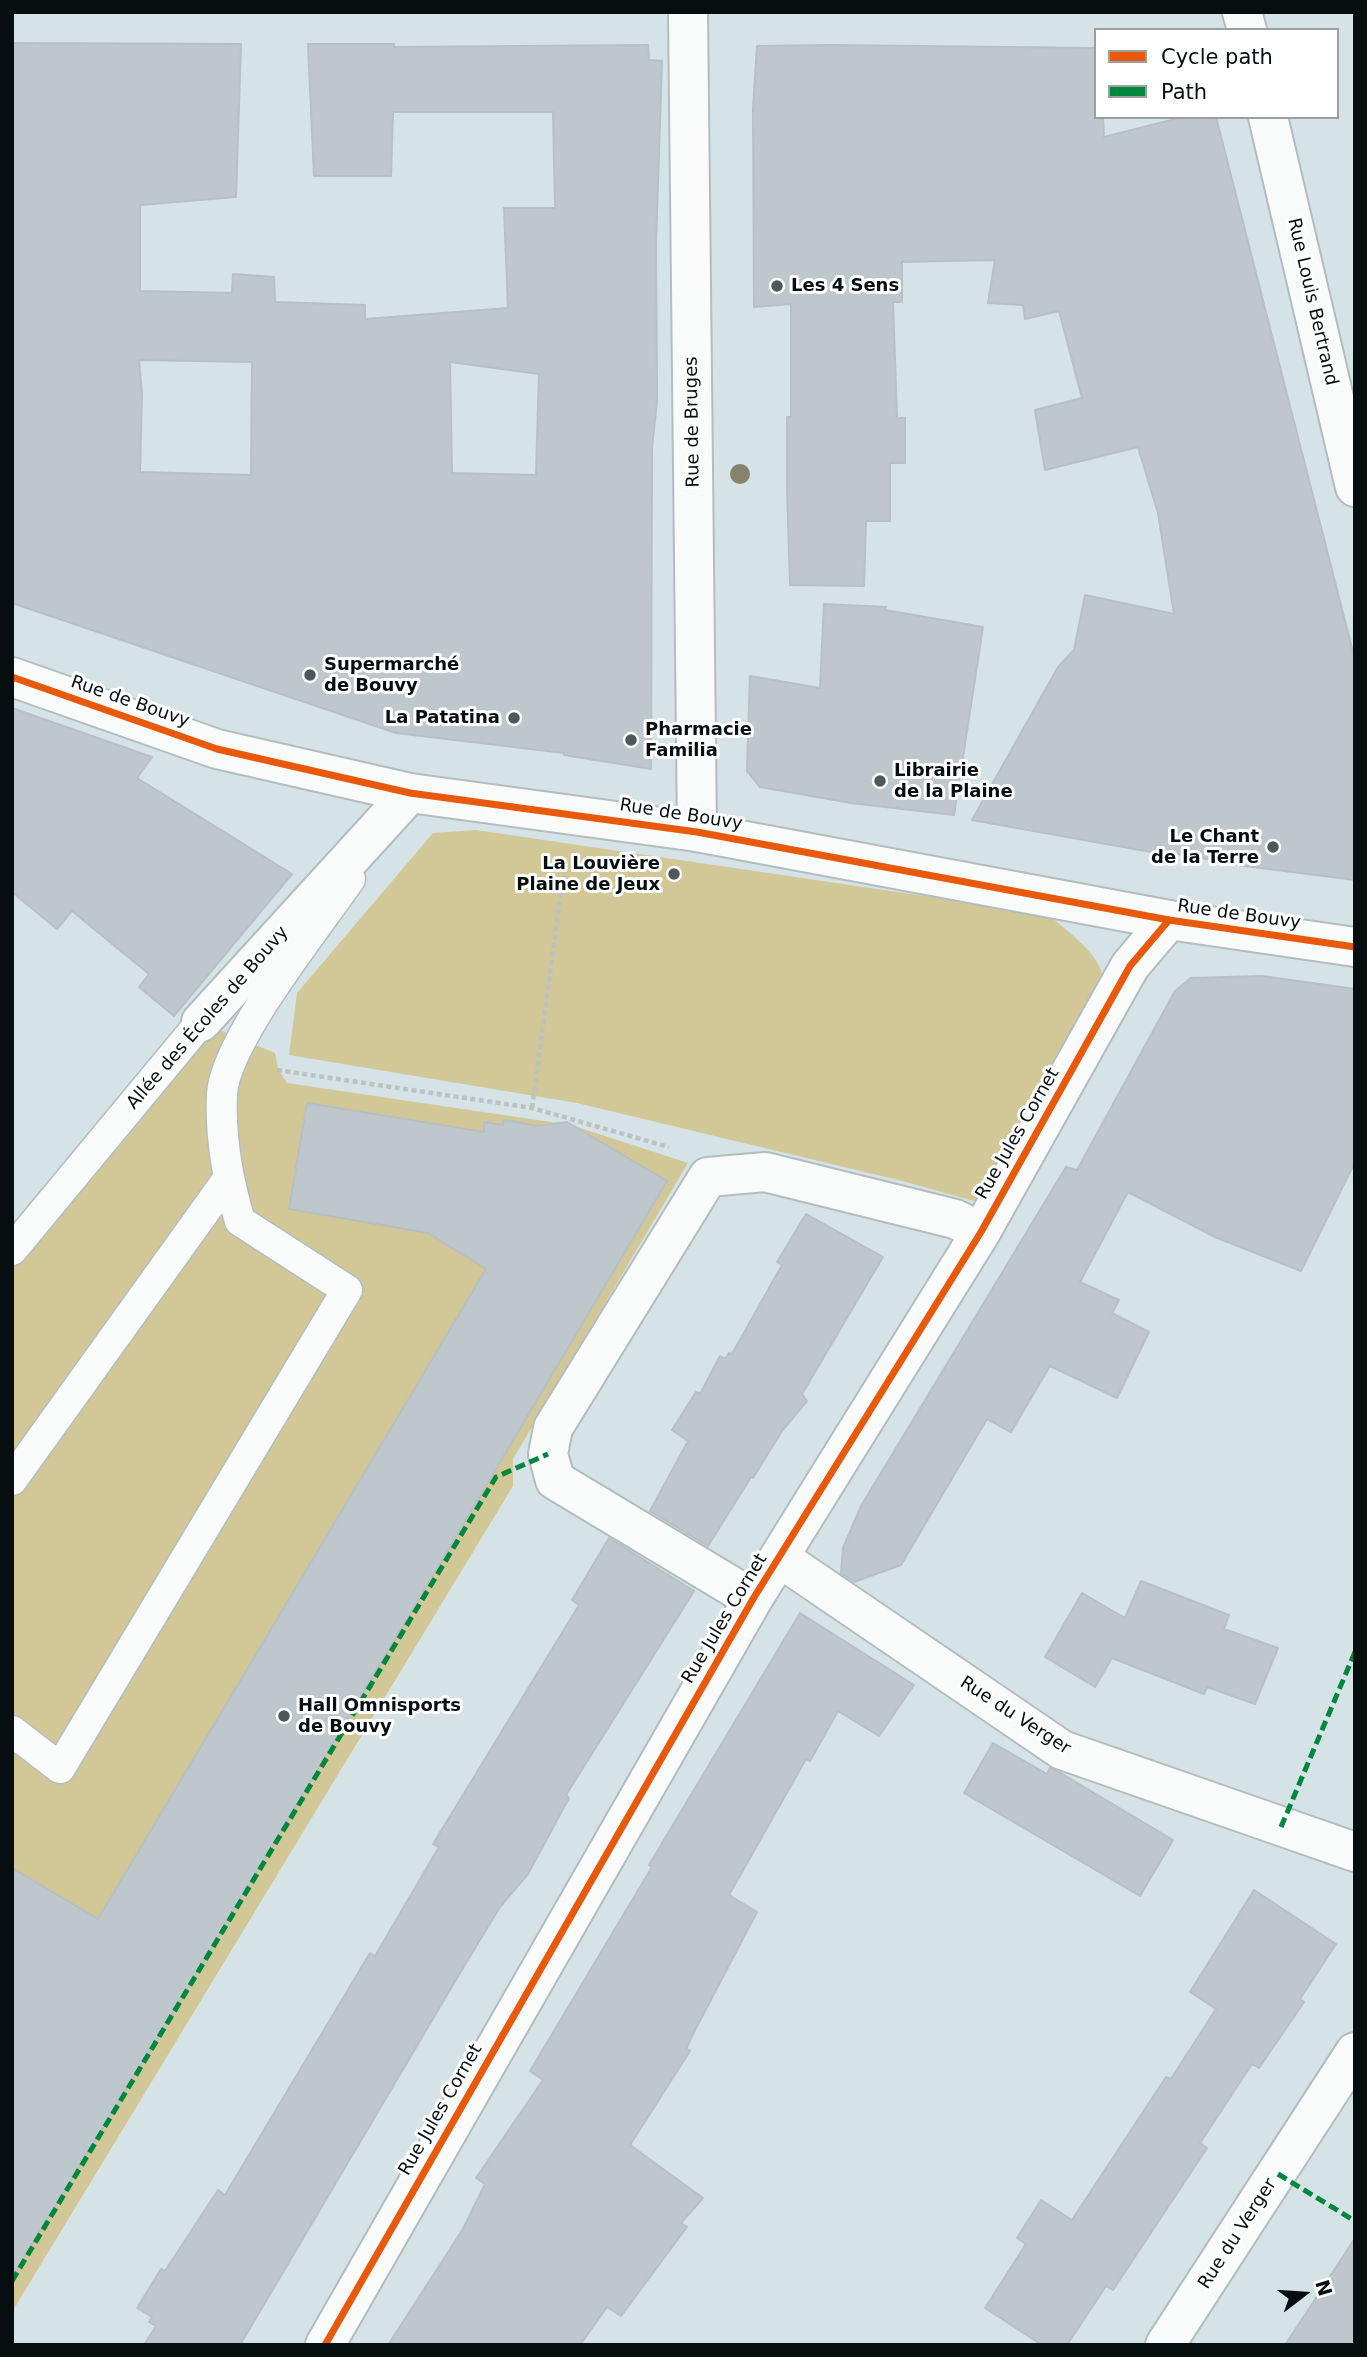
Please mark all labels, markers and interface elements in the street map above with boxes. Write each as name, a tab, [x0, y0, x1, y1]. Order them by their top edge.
legend	[1094, 28, 1339, 119]
text: Cycle path	[1161, 45, 1273, 69]
text: Path	[1161, 80, 1207, 104]
street label: Rue Louis Bertrand	[1282, 216, 1342, 388]
place label: Les 4 Sens	[791, 275, 899, 297]
marker: Les 4 Sens	[769, 278, 785, 294]
street label: Rue de Bruges	[681, 356, 705, 488]
place label: Supermarché de Bouvy	[324, 654, 459, 696]
marker: Supermarché de Bouvy	[302, 667, 318, 683]
street label: Rue de Bouvy	[68, 672, 192, 732]
place label: La Patatina	[385, 707, 500, 729]
marker: La Patatina	[506, 710, 522, 726]
place label: Pharmacie Familia	[645, 719, 752, 762]
marker: Pharmacie Familia	[623, 732, 639, 748]
place label: Librairie de la Plaine	[894, 760, 1013, 802]
marker: Librairie de la Plaine	[872, 773, 888, 789]
street label: Rue de Bouvy	[618, 795, 744, 835]
place label: Le Chant de la Terre	[1151, 826, 1259, 868]
marker: Le Chant de la Terre	[1265, 839, 1281, 855]
place label: La Louvière Plaine de Jeux	[516, 853, 660, 896]
marker: La Louvière Plaine de Jeux	[666, 866, 682, 882]
street label: Rue de Bouvy	[1176, 896, 1302, 934]
street label: Allée des Écoles de Bouvy	[123, 922, 293, 1114]
street label: Rue Jules Cornet	[972, 1065, 1064, 1203]
street label: Rue Jules Cornet	[678, 1550, 772, 1688]
street label: Rue du Verger	[956, 1672, 1074, 1760]
place label: Hall Omnisports de Bouvy	[298, 1695, 461, 1738]
marker: Hall Omnisports de Bouvy	[276, 1708, 292, 1724]
street label: Rue Jules Cornet	[395, 2041, 487, 2179]
street label: Rue du Verger	[1194, 2175, 1282, 2293]
north arrow	[1269, 2259, 1339, 2329]
text: N	[1311, 2277, 1337, 2299]

